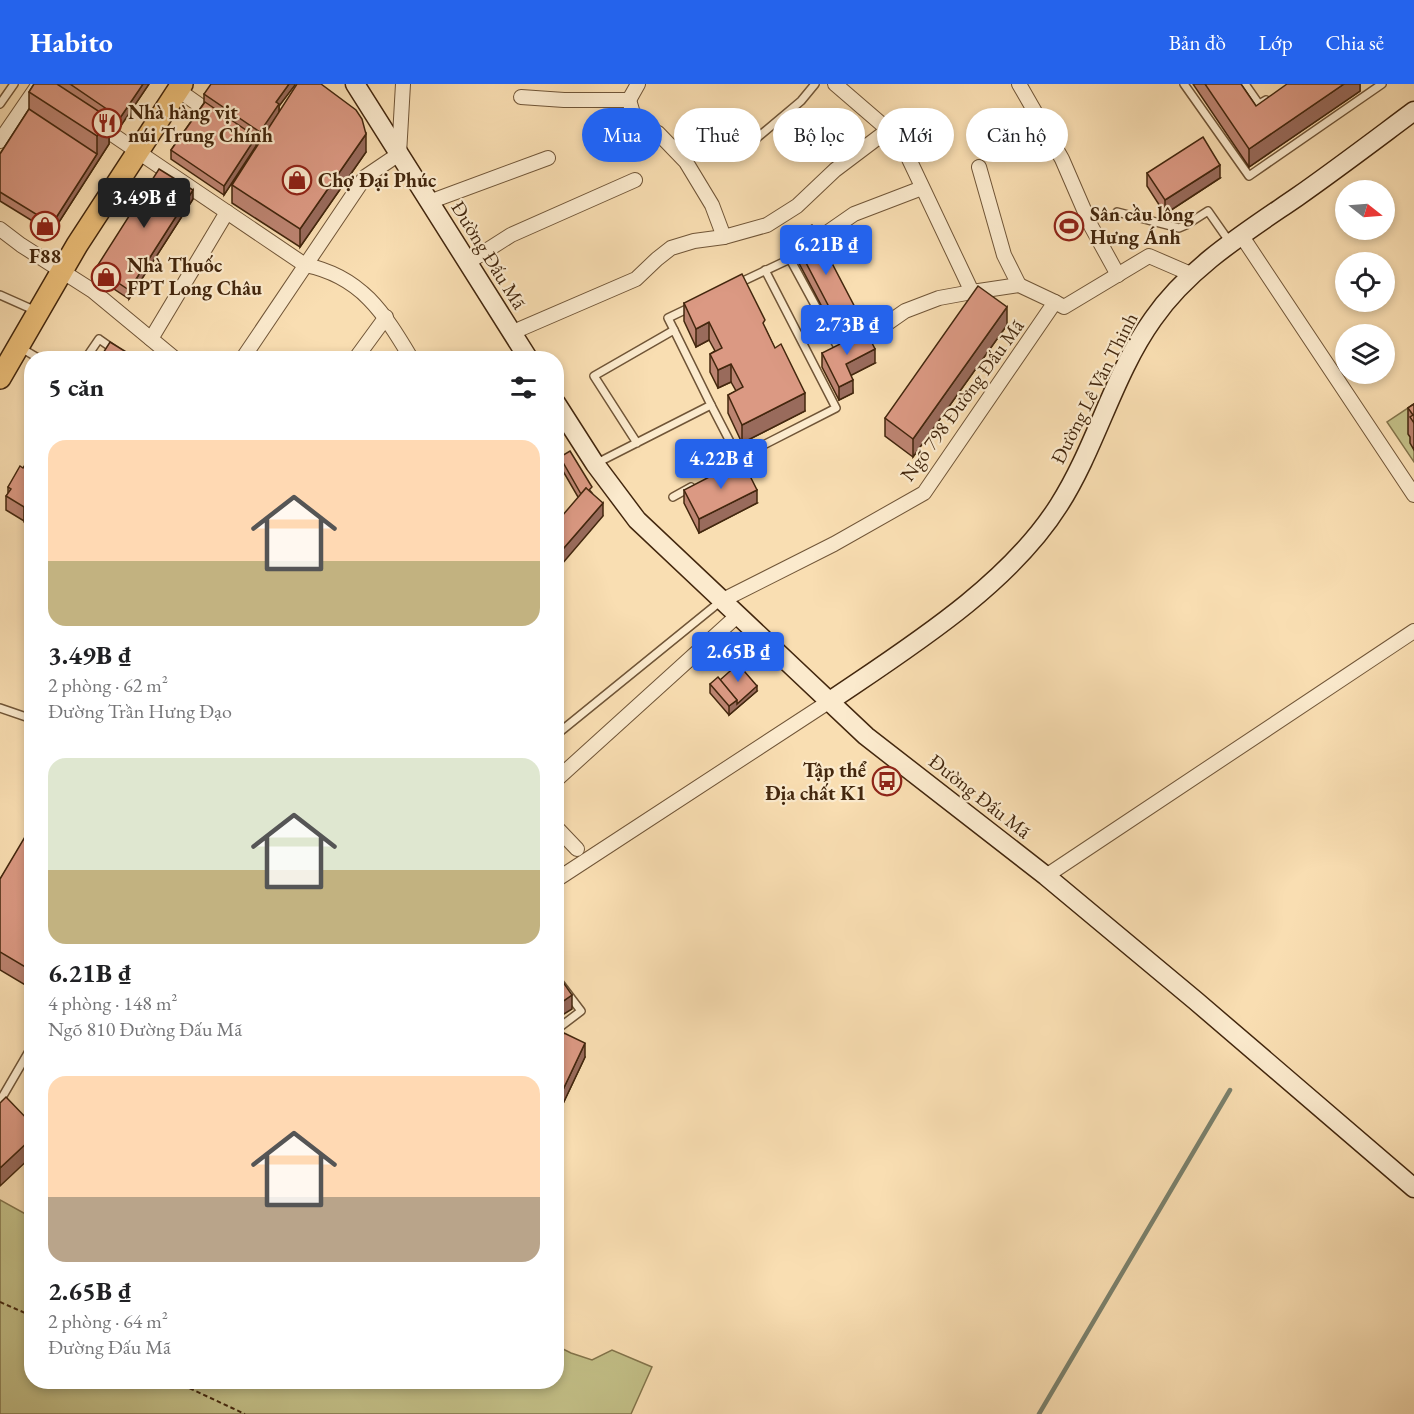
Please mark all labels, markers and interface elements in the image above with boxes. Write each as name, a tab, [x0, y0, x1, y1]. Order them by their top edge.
text: Habito	[30, 24, 113, 60]
text: Bản đồ	[1169, 29, 1226, 56]
text: Lớp	[1259, 29, 1293, 56]
text: Chia sẻ	[1326, 29, 1384, 56]
place label: Nhà hàng vịt núi Trung Chính	[128, 99, 273, 148]
restaurant icon: Nhà hàng vịt núi Trung Chính	[91, 107, 123, 139]
chip: Mua	[582, 108, 662, 162]
chip: Thuê	[674, 108, 761, 162]
chip: Bộ lọc	[773, 108, 865, 162]
chip: Mới	[877, 108, 954, 162]
chip: Căn hộ	[966, 108, 1068, 162]
shop icon: Chợ Đại Phúc	[281, 164, 313, 196]
place label: Chợ Đại Phúc	[318, 167, 436, 193]
pin: 3.49B ₫	[89, 178, 199, 229]
north arrow	[1335, 180, 1395, 240]
map controls	[1335, 180, 1395, 384]
text: 3.49B ₫	[112, 184, 176, 210]
street label: Đường Đấu Mã	[445, 196, 533, 314]
place label: Sân cầu lông Hưng Ánh	[1090, 201, 1195, 250]
shop icon: F88	[29, 210, 61, 242]
sports icon: Sân cầu lông Hưng Ánh	[1053, 210, 1085, 242]
pin: 6.21B ₫	[771, 225, 881, 276]
text: 6.21B ₫	[794, 231, 858, 257]
place label: F88	[29, 243, 61, 269]
place label: Nhà Thuốc FPT Long Châu	[127, 252, 262, 301]
button: locate	[1335, 252, 1395, 312]
shop icon: Nhà Thuốc FPT Long Châu	[90, 261, 122, 293]
pin: 2.73B ₫	[792, 305, 902, 356]
street label: Đường Lê Văn Thịnh	[1045, 308, 1143, 468]
text: 2.73B ₫	[815, 311, 879, 337]
street label: Ngõ 798 Đường Đấu Mã	[894, 314, 1030, 486]
button: layers	[1335, 324, 1395, 384]
text: 5 căn	[48, 370, 104, 404]
icon: filters	[507, 371, 540, 404]
pin: 4.22B ₫	[666, 439, 776, 490]
text: 4.22B ₫	[689, 445, 753, 471]
icon: home	[240, 479, 348, 587]
pin: 2.65B ₫	[683, 632, 793, 683]
text: 3.49B ₫	[48, 638, 131, 672]
text: 2.65B ₫	[706, 638, 770, 664]
text: 2 phòng · 62 m²	[48, 672, 168, 698]
text: Đường Trần Hưng Đạo	[48, 698, 232, 724]
street label: Đường Đấu Mã	[924, 748, 1036, 844]
place label: Tập thể Địa chất K1	[765, 757, 868, 806]
bus stop icon: Tập thể Địa chất K1	[871, 765, 903, 797]
icon: home	[240, 797, 348, 905]
text: 6.21B ₫	[48, 956, 131, 990]
text: 4 phòng · 148 m²	[48, 990, 178, 1016]
text: Ngõ 810 Đường Đấu Mã	[48, 1016, 242, 1042]
icon: home	[240, 1115, 348, 1223]
text: 2.65B ₫	[48, 1274, 131, 1308]
text: 2 phòng · 64 m²	[48, 1308, 168, 1334]
text: Đường Đấu Mã	[48, 1334, 171, 1360]

